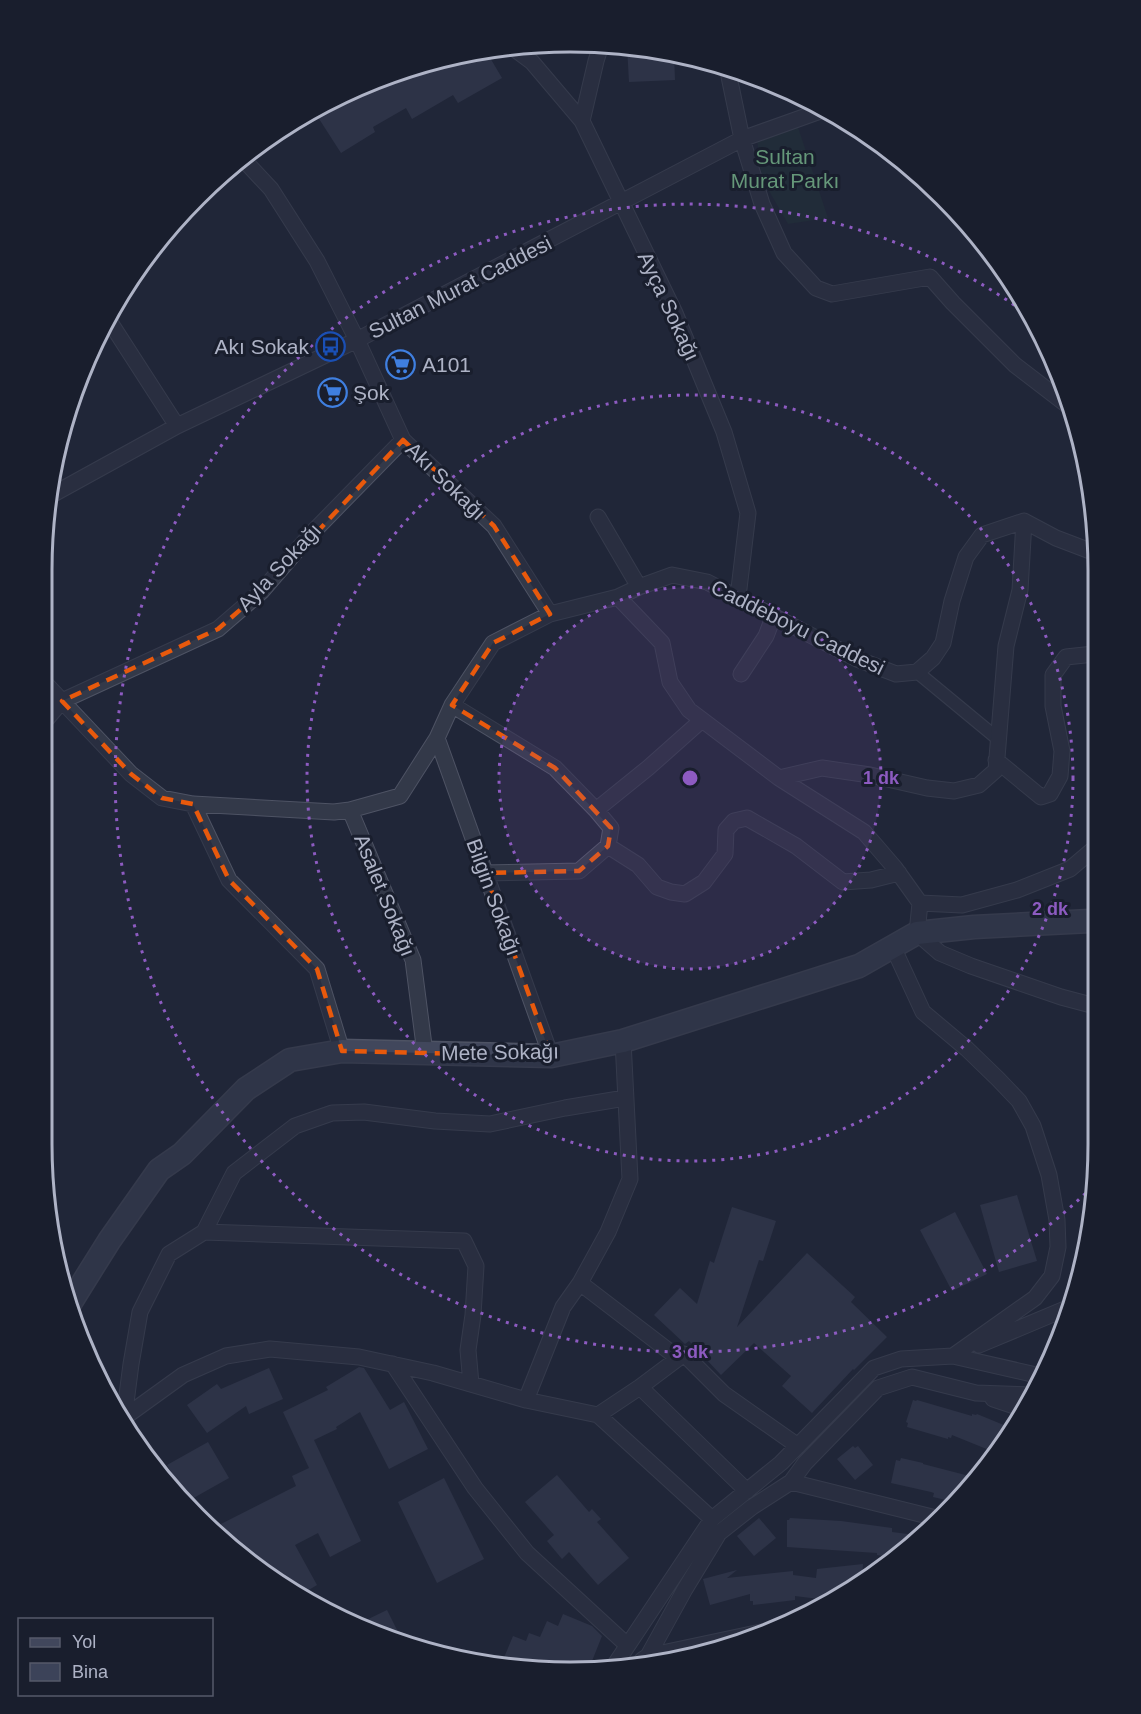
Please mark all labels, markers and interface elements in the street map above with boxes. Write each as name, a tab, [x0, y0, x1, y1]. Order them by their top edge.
park label: Sultan Murat Parkı	[731, 145, 839, 192]
street label: Sultan Murat Caddesi	[365, 231, 555, 343]
street label: Ayça Sokağı	[634, 248, 704, 364]
bus stop icon: Akı Sokak	[314, 330, 346, 362]
place label: Akı Sokak	[214, 335, 309, 358]
supermarket icon: A101	[385, 348, 417, 380]
place label: A101	[422, 353, 471, 376]
supermarket icon: Şok	[316, 376, 348, 408]
place label: Şok	[353, 381, 390, 404]
street label: Akı Sokağı	[401, 437, 491, 525]
street label: Ayla Sokağı	[233, 518, 325, 616]
street label: Caddeboyu Caddesi	[707, 575, 889, 679]
centre of rings	[680, 768, 700, 788]
text: 1 dk	[863, 768, 900, 788]
street label: Asalet Sokağı	[350, 831, 420, 959]
street label: Bilgin Sokağı	[462, 835, 526, 959]
text: 2 dk	[1032, 899, 1069, 919]
street label: Mete Sokağı	[441, 1039, 559, 1065]
text: 3 dk	[672, 1342, 709, 1362]
legend	[18, 1618, 213, 1696]
text: Yol	[72, 1632, 96, 1652]
text: Bina	[72, 1662, 109, 1682]

